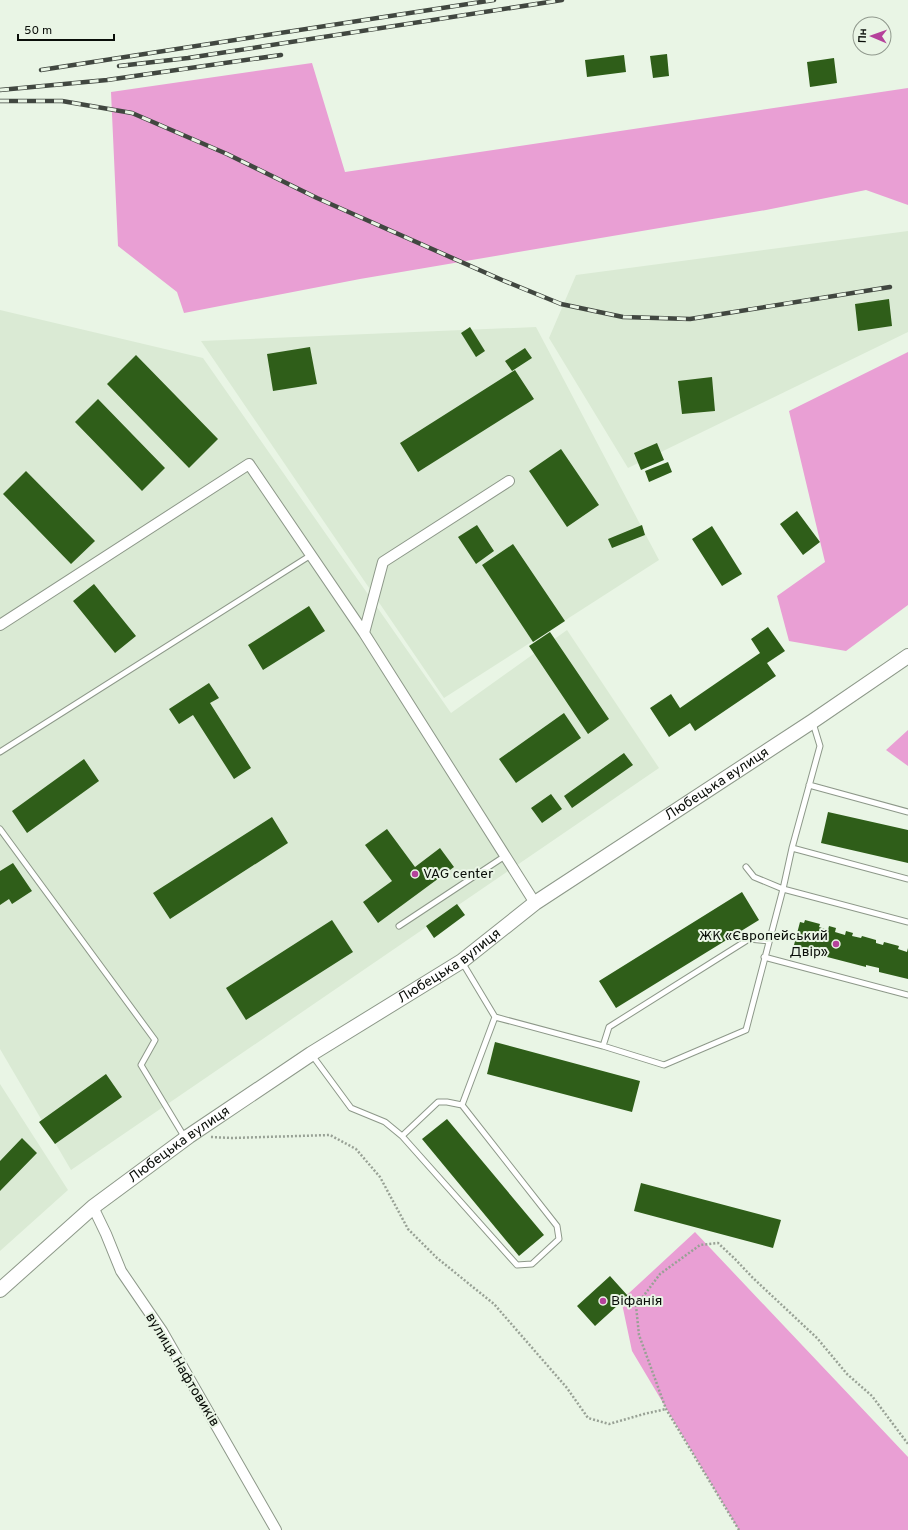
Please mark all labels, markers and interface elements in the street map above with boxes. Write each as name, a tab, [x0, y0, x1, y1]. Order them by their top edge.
scale bar	[18, 16, 114, 42]
north arrow	[852, 16, 892, 56]
text: 50 m	[24, 23, 52, 39]
text: Пн	[856, 28, 870, 43]
street label: Любецька вулиця	[662, 744, 772, 824]
place label: VAG center	[423, 866, 494, 883]
marker: VAG center	[410, 869, 420, 879]
street label: Любецька вулиця	[395, 925, 504, 1007]
place label: ЖК «Європейський Двір»	[699, 928, 828, 961]
marker: ЖК «Європейський Двір»	[831, 939, 841, 949]
street label: Любецька вулиця	[125, 1102, 233, 1187]
place label: Віфанія	[611, 1293, 662, 1310]
marker: Віфанія	[598, 1296, 608, 1306]
street label: вулиця Нафтовиків	[141, 1310, 223, 1430]

